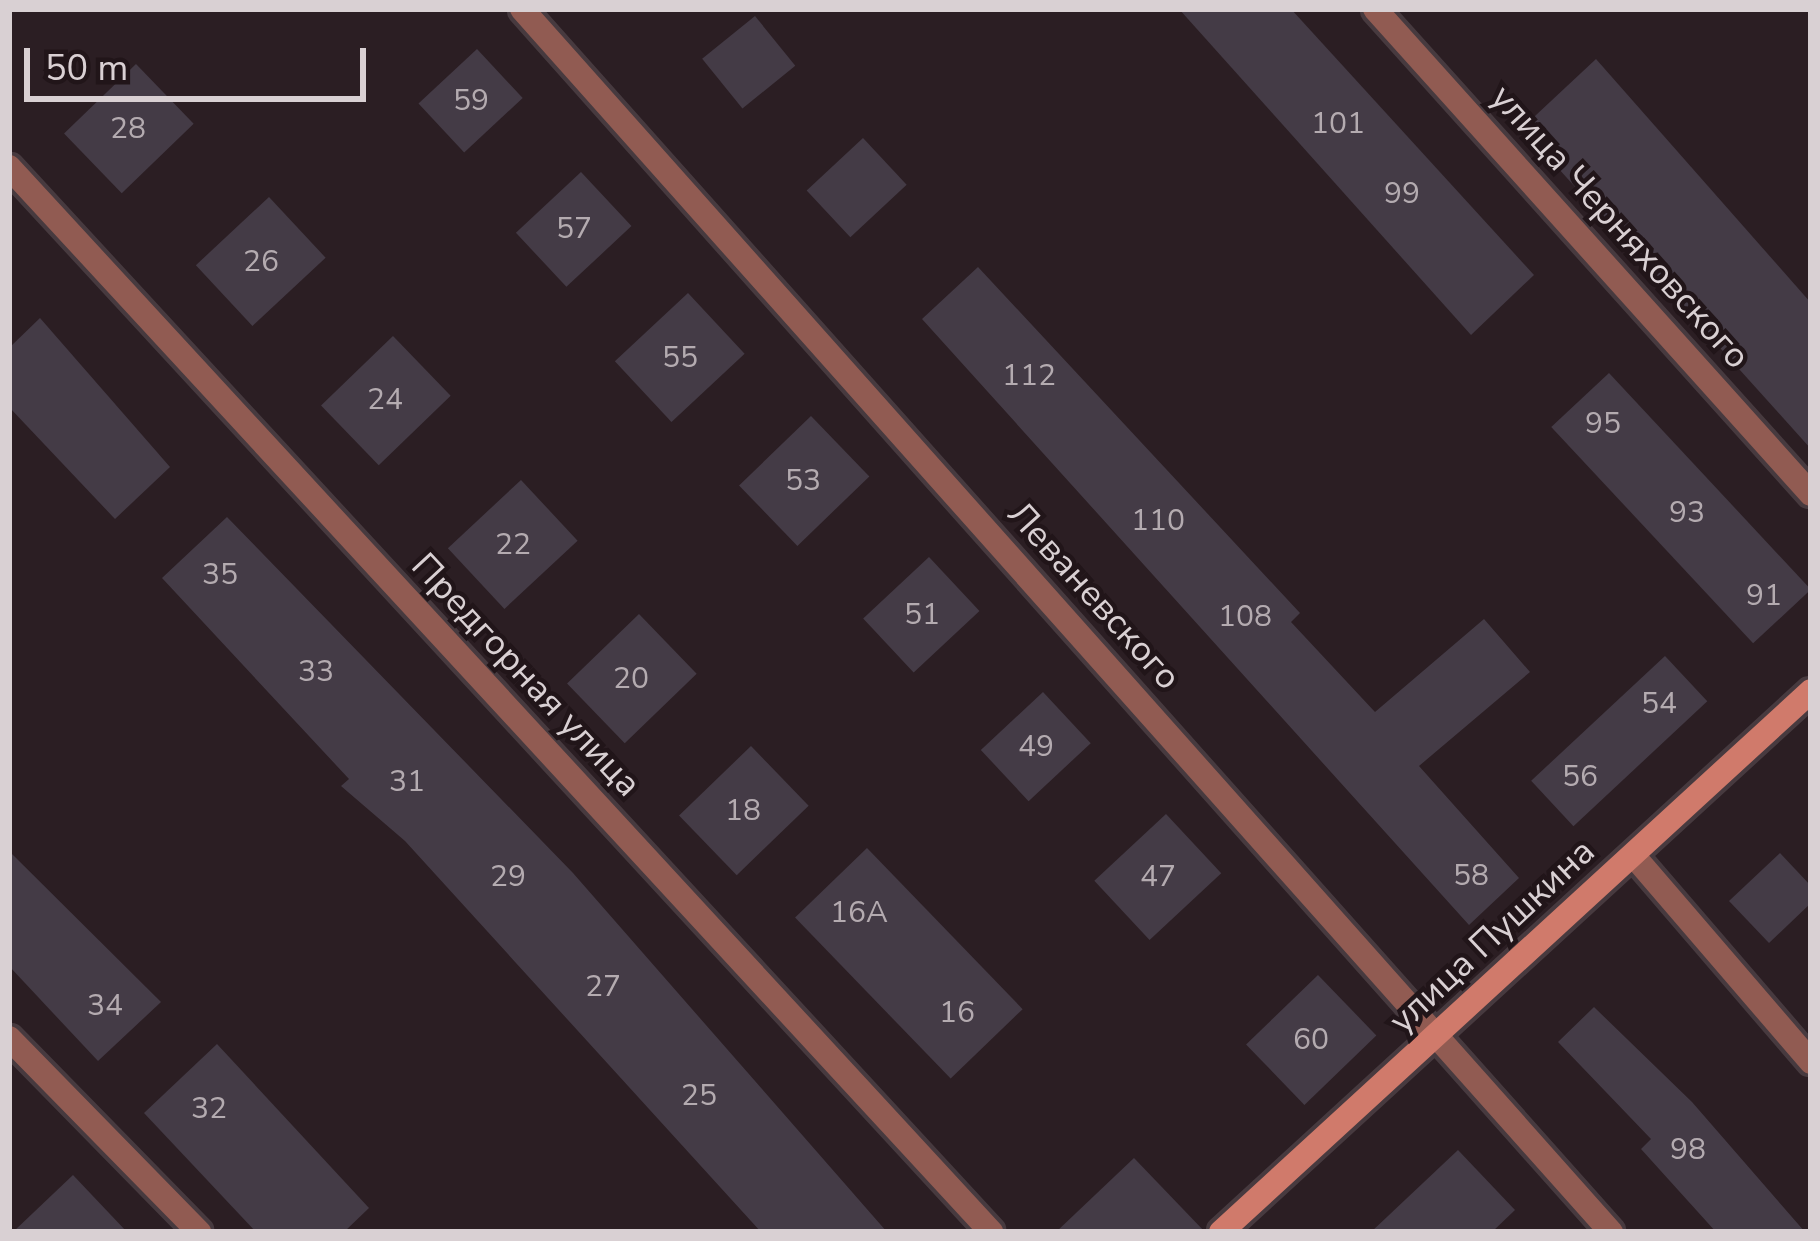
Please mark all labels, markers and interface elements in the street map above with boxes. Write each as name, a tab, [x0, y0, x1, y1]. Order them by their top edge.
scale bar	[30, 24, 372, 98]
text: 50 m	[45, 44, 128, 93]
street label: улица Черняховского	[1481, 76, 1759, 378]
house number: 59	[453, 83, 489, 119]
house number: 101	[1311, 106, 1365, 142]
house number: 28	[110, 111, 146, 147]
house number: 99	[1384, 176, 1420, 212]
house number: 57	[556, 211, 592, 247]
house number: 26	[243, 244, 279, 280]
house number: 55	[662, 340, 698, 376]
house number: 112	[1002, 358, 1056, 394]
house number: 24	[367, 382, 403, 418]
house number: 95	[1585, 406, 1621, 442]
house number: 53	[785, 463, 821, 499]
street label: Леваневского	[998, 493, 1190, 699]
house number: 93	[1669, 495, 1705, 531]
house number: 110	[1131, 503, 1185, 539]
house number: 22	[495, 527, 531, 563]
street label: Предгорная улица	[402, 545, 650, 805]
house number: 35	[202, 557, 238, 593]
house number: 91	[1746, 578, 1782, 614]
house number: 51	[904, 597, 940, 633]
house number: 108	[1218, 599, 1272, 635]
house number: 33	[298, 654, 334, 690]
house number: 20	[613, 661, 649, 697]
house number: 54	[1641, 686, 1677, 722]
house number: 49	[1018, 729, 1054, 765]
house number: 56	[1562, 759, 1598, 795]
house number: 31	[389, 764, 425, 800]
house number: 18	[725, 793, 761, 829]
street label: улица Пушкина	[1380, 830, 1604, 1042]
house number: 58	[1453, 858, 1489, 894]
house number: 29	[490, 859, 526, 895]
house number: 47	[1140, 859, 1176, 895]
house number: 16А	[830, 895, 888, 931]
house number: 27	[585, 969, 621, 1005]
house number: 34	[87, 988, 123, 1024]
house number: 16	[939, 995, 975, 1031]
house number: 60	[1293, 1022, 1329, 1058]
house number: 25	[681, 1078, 717, 1114]
house number: 32	[191, 1091, 227, 1127]
house number: 98	[1670, 1132, 1706, 1168]

